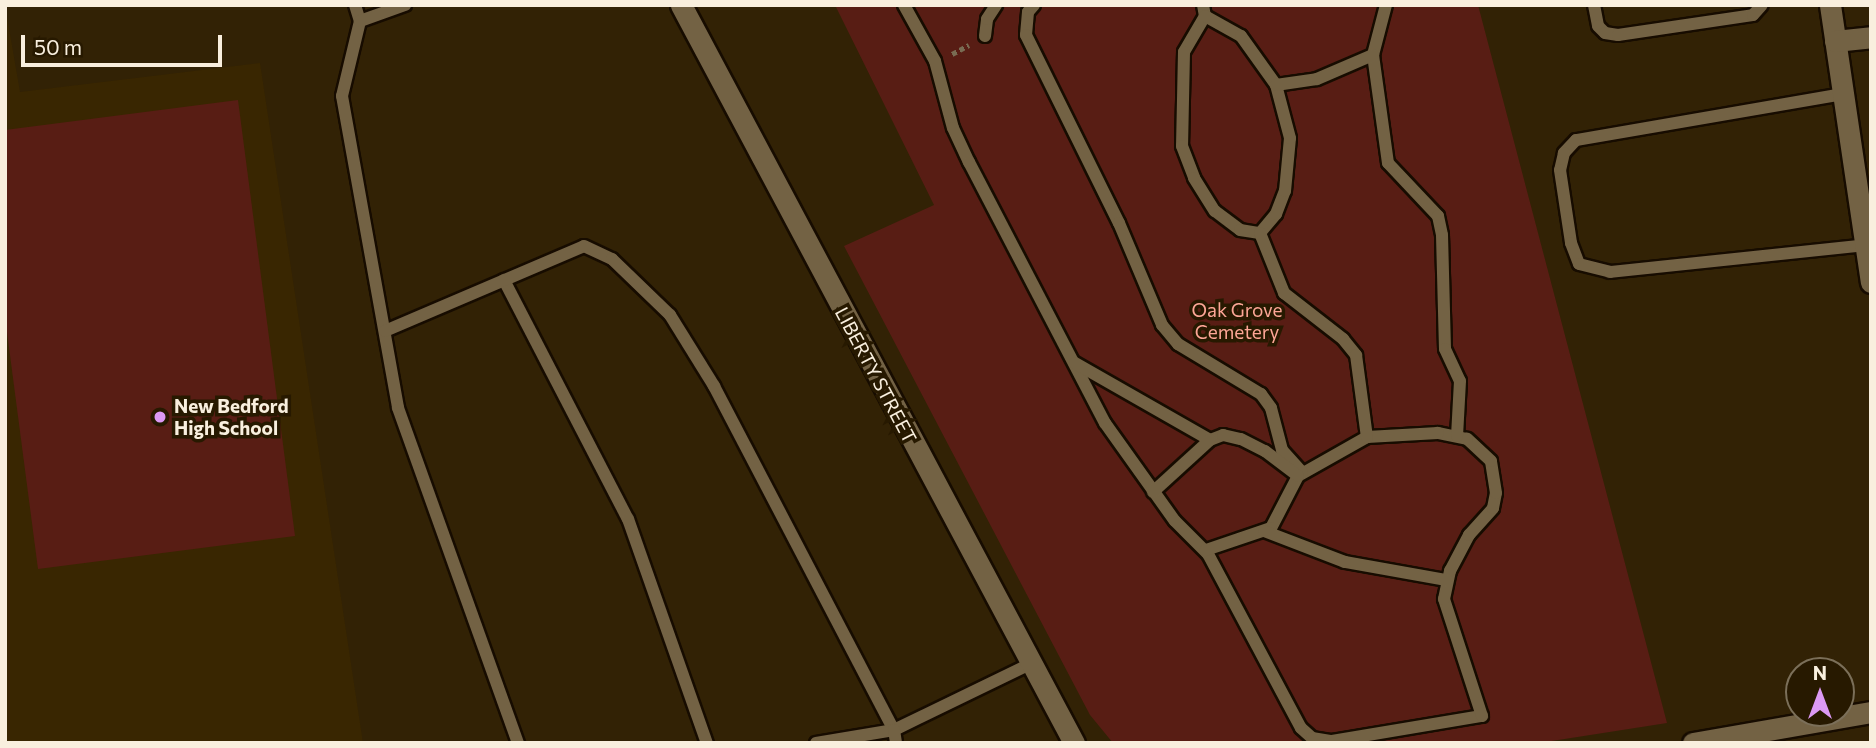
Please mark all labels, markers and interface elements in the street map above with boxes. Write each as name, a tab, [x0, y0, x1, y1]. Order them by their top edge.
scale bar	[24, 21, 226, 65]
text: 50 m	[34, 34, 82, 59]
park label: Oak Grove Cemetery	[1191, 299, 1283, 343]
street label: LIBERTY STREET	[831, 303, 921, 447]
place label: New Bedford High School	[174, 395, 289, 439]
marker: New Bedford High School	[152, 409, 168, 425]
north arrow	[1785, 657, 1855, 727]
text: N	[1813, 661, 1827, 684]

